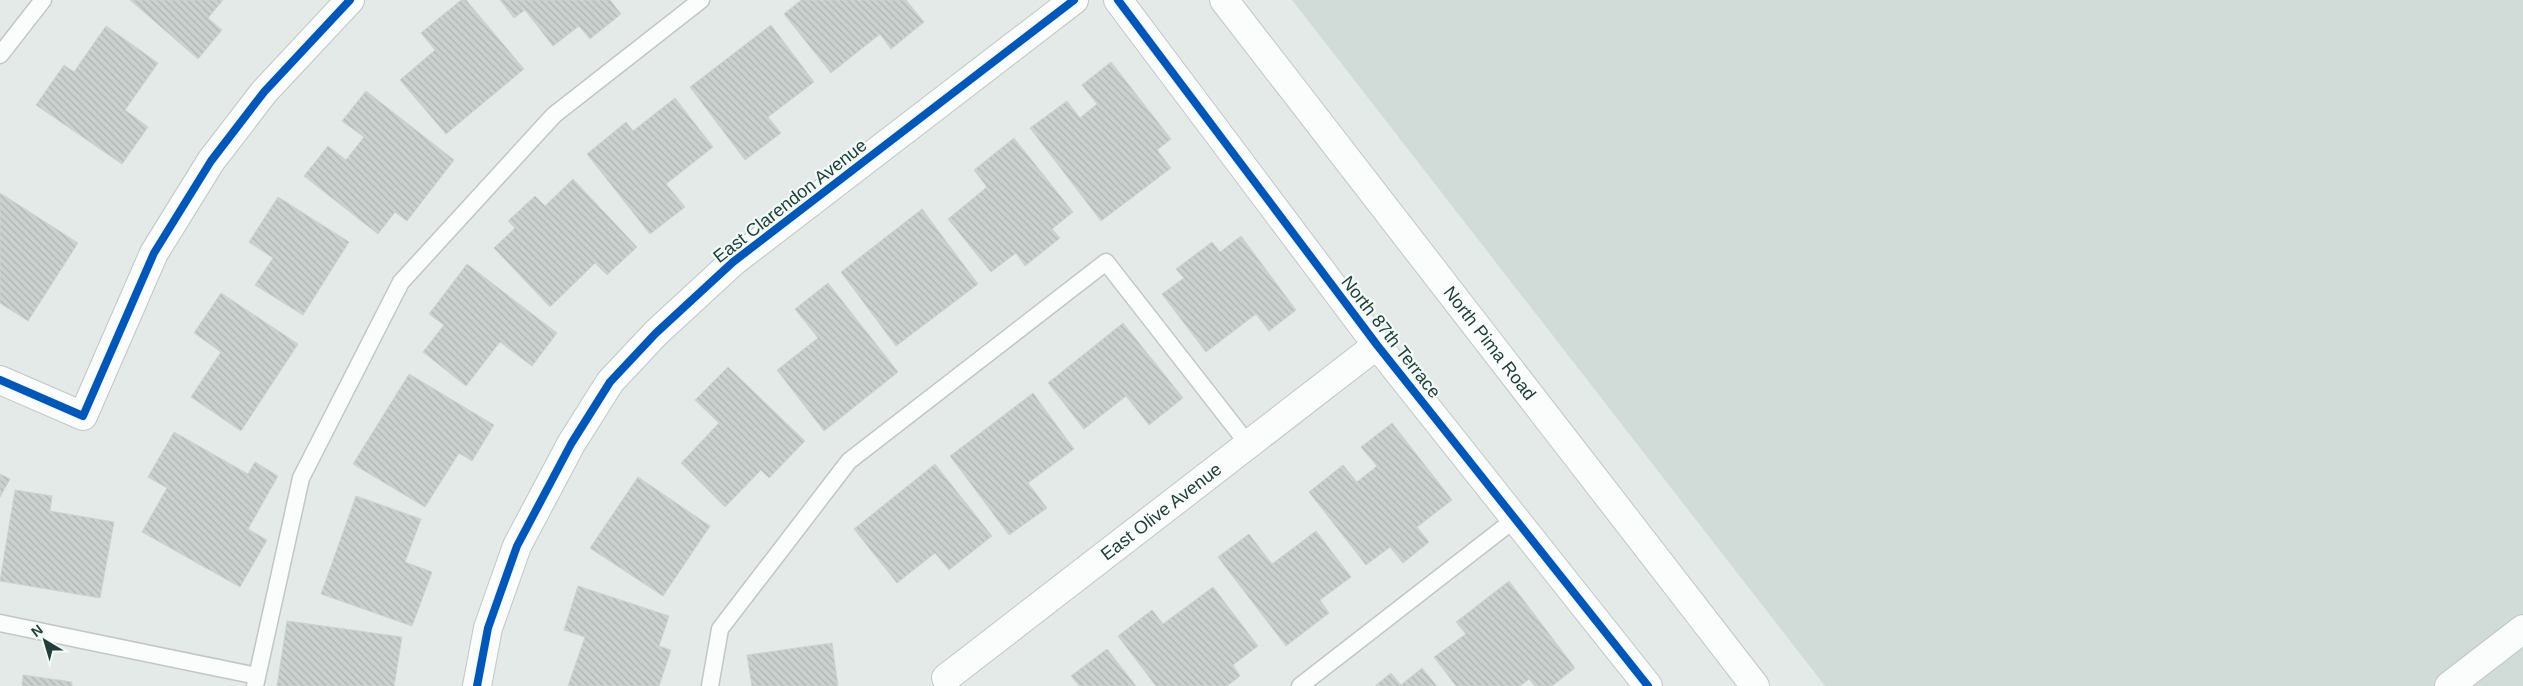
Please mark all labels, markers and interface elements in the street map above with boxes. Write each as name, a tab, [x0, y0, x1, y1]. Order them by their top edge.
street label: East Clarendon Avenue	[709, 135, 871, 267]
street label: North 87th Terrace	[1337, 272, 1445, 402]
street label: North Pima Road	[1439, 282, 1540, 404]
street label: East Olive Avenue	[1097, 459, 1225, 565]
north arrow	[20, 616, 70, 666]
text: N	[28, 621, 46, 640]

